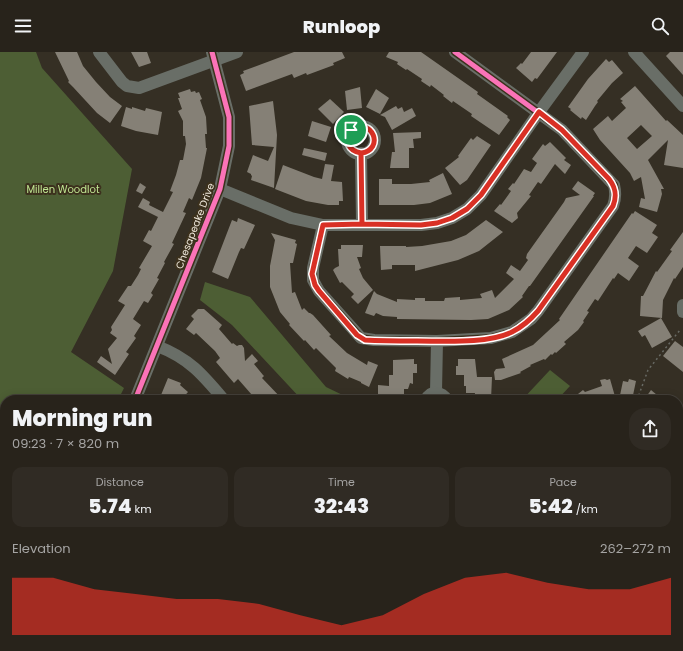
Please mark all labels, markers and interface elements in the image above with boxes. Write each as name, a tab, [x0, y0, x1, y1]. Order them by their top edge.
text: Runloop	[303, 14, 380, 39]
icon: menu	[12, 15, 34, 37]
icon: search	[649, 15, 671, 37]
pin	[334, 113, 368, 147]
icon: arrive	[340, 119, 362, 141]
street label: Chesapeake Drive	[172, 181, 218, 271]
park label: Millen Woodlot	[26, 182, 100, 197]
text: Morning run	[12, 403, 153, 434]
button: share	[629, 408, 671, 450]
text: 09:23 · 7 × 820 m	[12, 434, 119, 453]
text: Distance	[96, 474, 144, 490]
text: Time	[328, 474, 355, 490]
text: Pace	[550, 474, 577, 490]
text: 5.74	[88, 492, 132, 520]
text: 32:43	[314, 492, 369, 520]
text: 5:42	[528, 492, 573, 520]
text: km	[132, 501, 152, 517]
text: /km	[573, 501, 598, 517]
text: Elevation	[12, 539, 71, 558]
text: 262–272 m	[600, 539, 671, 558]

